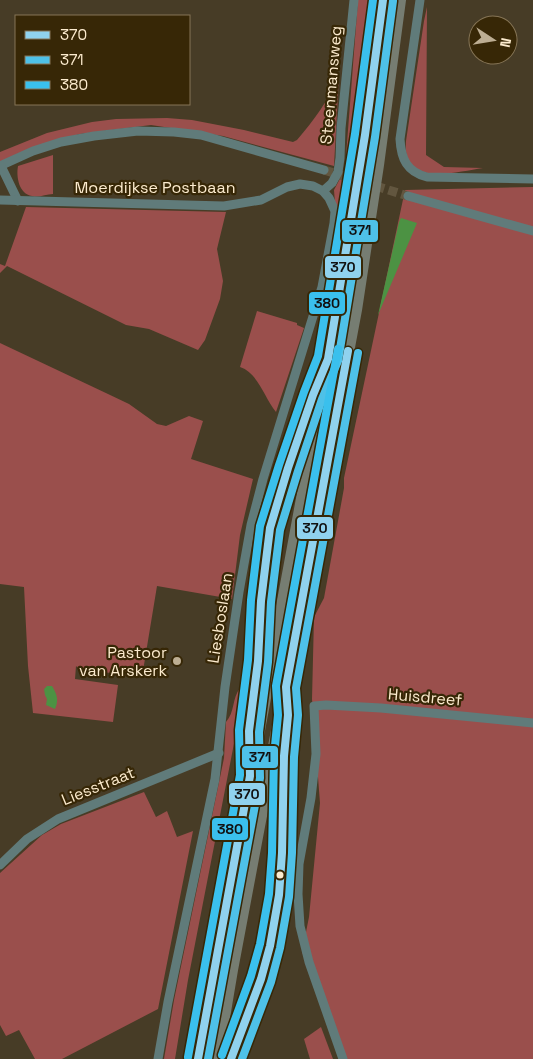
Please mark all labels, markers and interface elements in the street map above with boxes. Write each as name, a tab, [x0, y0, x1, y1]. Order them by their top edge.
legend	[15, 15, 190, 105]
north arrow	[468, 15, 518, 65]
text: 370	[60, 25, 87, 44]
street label: Steenmansweg	[315, 25, 347, 145]
text: N	[496, 36, 515, 49]
text: 371	[60, 50, 84, 69]
text: 380	[60, 75, 88, 94]
street label: Moerdijkse Postbaan	[75, 177, 235, 198]
line badge: 371	[341, 219, 379, 243]
text: 371	[349, 221, 371, 239]
line badge: 370	[324, 255, 362, 279]
text: 370	[330, 258, 356, 276]
line badge: 380	[308, 291, 346, 315]
text: 380	[314, 294, 340, 312]
line badge: 370	[296, 516, 334, 540]
text: 370	[302, 519, 328, 537]
street label: Liesboslaan	[202, 571, 238, 665]
place label: Pastoor van Arskerk	[79, 642, 167, 681]
marker: Pastoor van Arskerk	[171, 655, 183, 667]
street label: Huisdreef	[387, 683, 463, 711]
line badge: 371	[241, 745, 279, 769]
text: 371	[249, 748, 271, 766]
street label: Liesstraat	[58, 762, 138, 810]
line badge: 370	[228, 782, 266, 806]
text: 370	[234, 785, 260, 803]
line badge: 380	[211, 817, 249, 841]
text: 380	[217, 820, 243, 838]
unlabelled marker	[275, 870, 285, 880]

